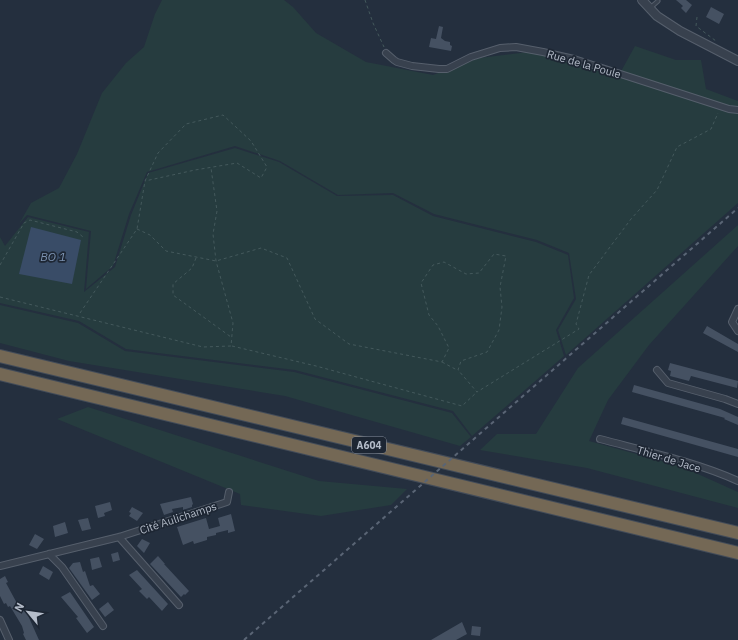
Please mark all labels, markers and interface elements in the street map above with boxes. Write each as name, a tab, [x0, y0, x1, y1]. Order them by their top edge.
street label: Rue de la Poule	[545, 47, 623, 81]
water label: BO 1	[40, 249, 66, 264]
road number: A604	[352, 437, 386, 453]
street label: Thier de Jace	[635, 443, 703, 475]
street label: Cité Aulichamps	[138, 499, 218, 537]
north arrow	[8, 592, 48, 632]
text: N	[11, 600, 27, 614]

